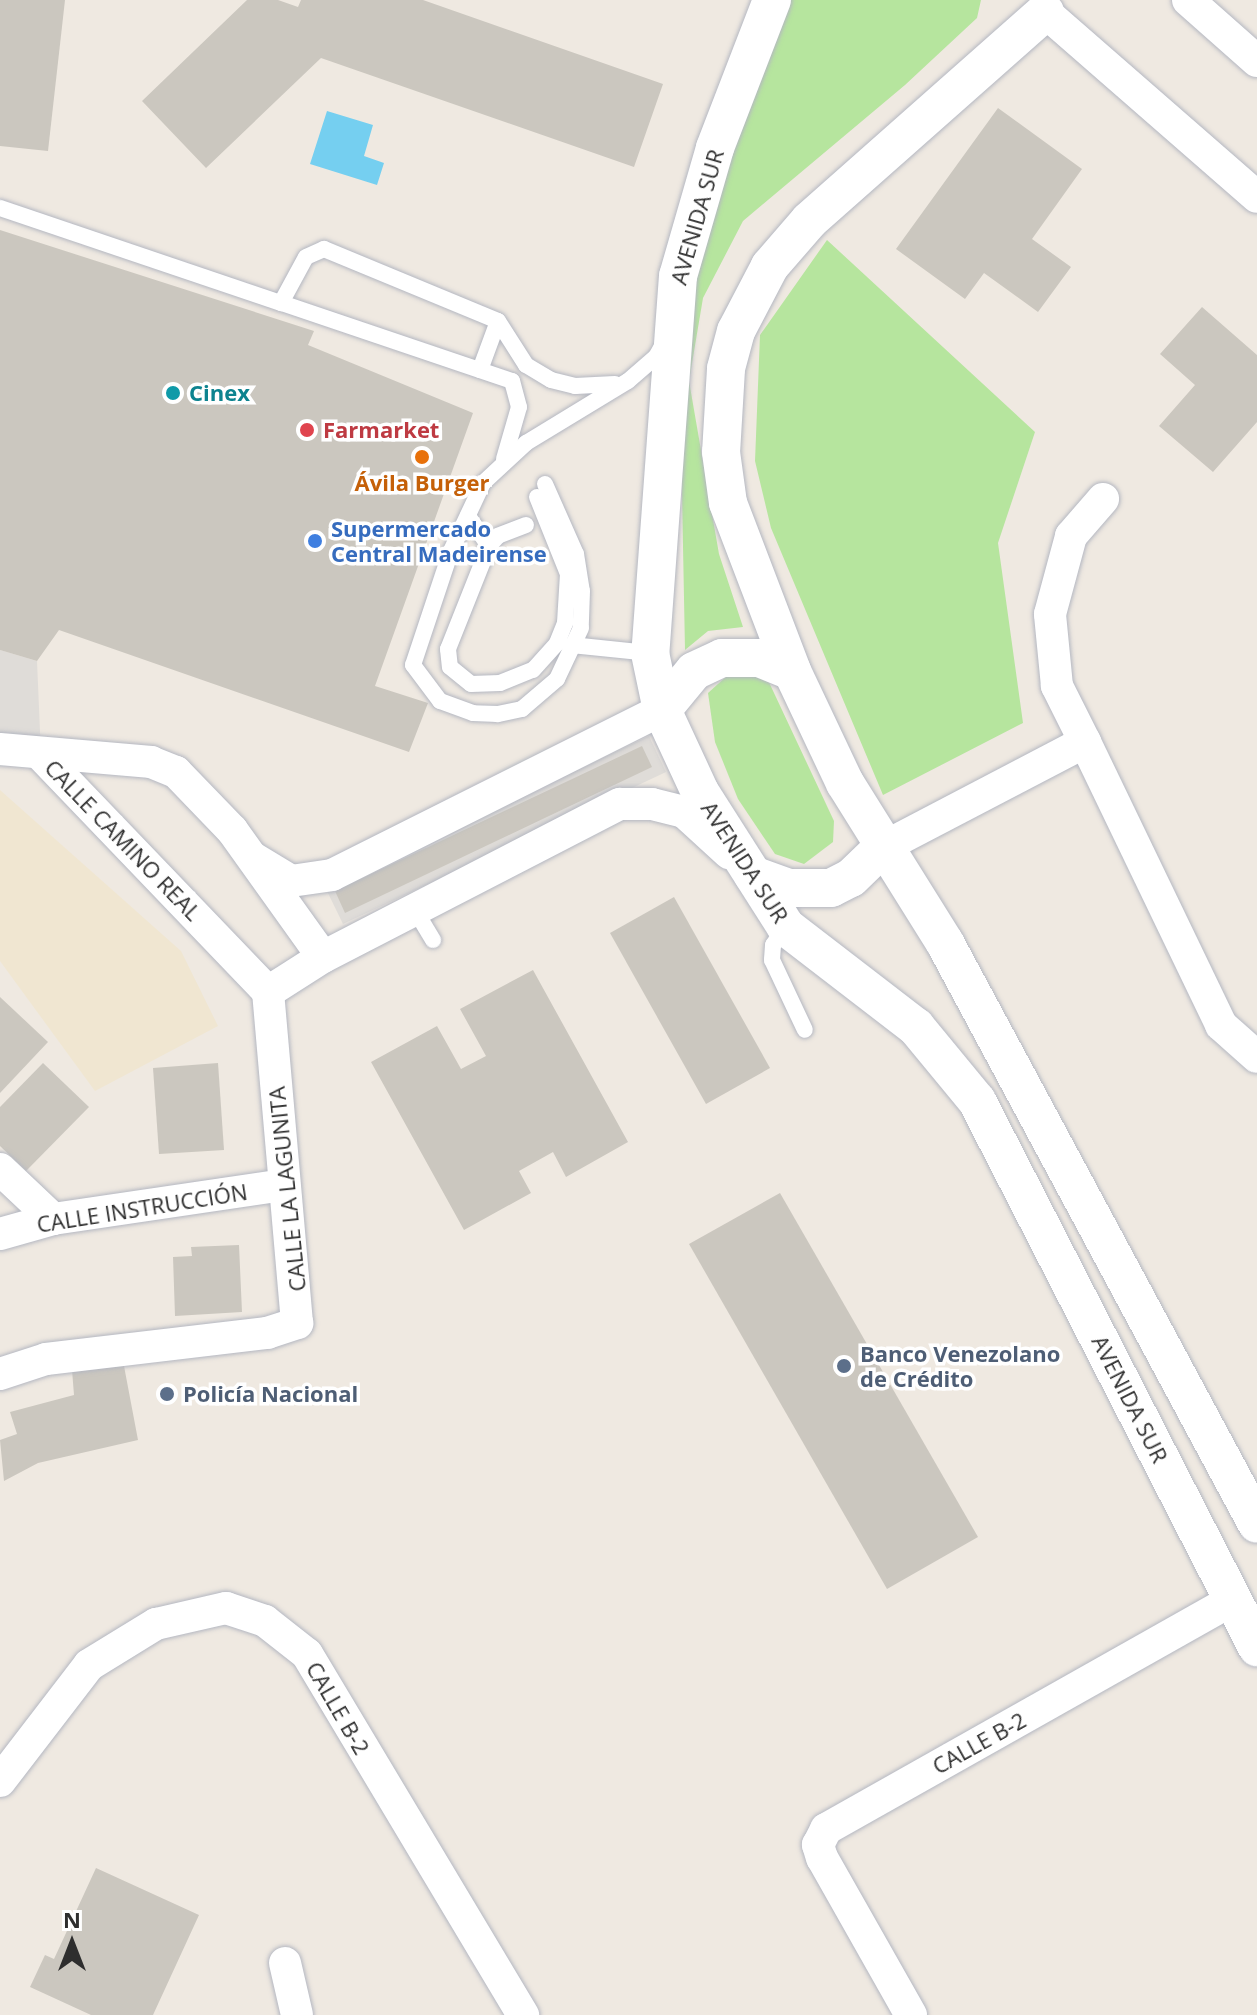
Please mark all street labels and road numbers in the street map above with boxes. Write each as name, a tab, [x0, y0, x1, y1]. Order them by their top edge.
street label: AVENIDA SUR	[665, 146, 729, 288]
street label: CALLE CAMINO REAL	[40, 754, 206, 926]
street label: AVENIDA SUR	[696, 796, 794, 928]
street label: CALLE LA LAGUNITA	[263, 1085, 311, 1293]
street label: CALLE INSTRUCCIÓN	[35, 1178, 249, 1238]
street label: AVENIDA SUR	[1087, 1331, 1173, 1467]
street label: CALLE B-2	[301, 1657, 375, 1759]
street label: CALLE B-2	[928, 1707, 1030, 1779]

